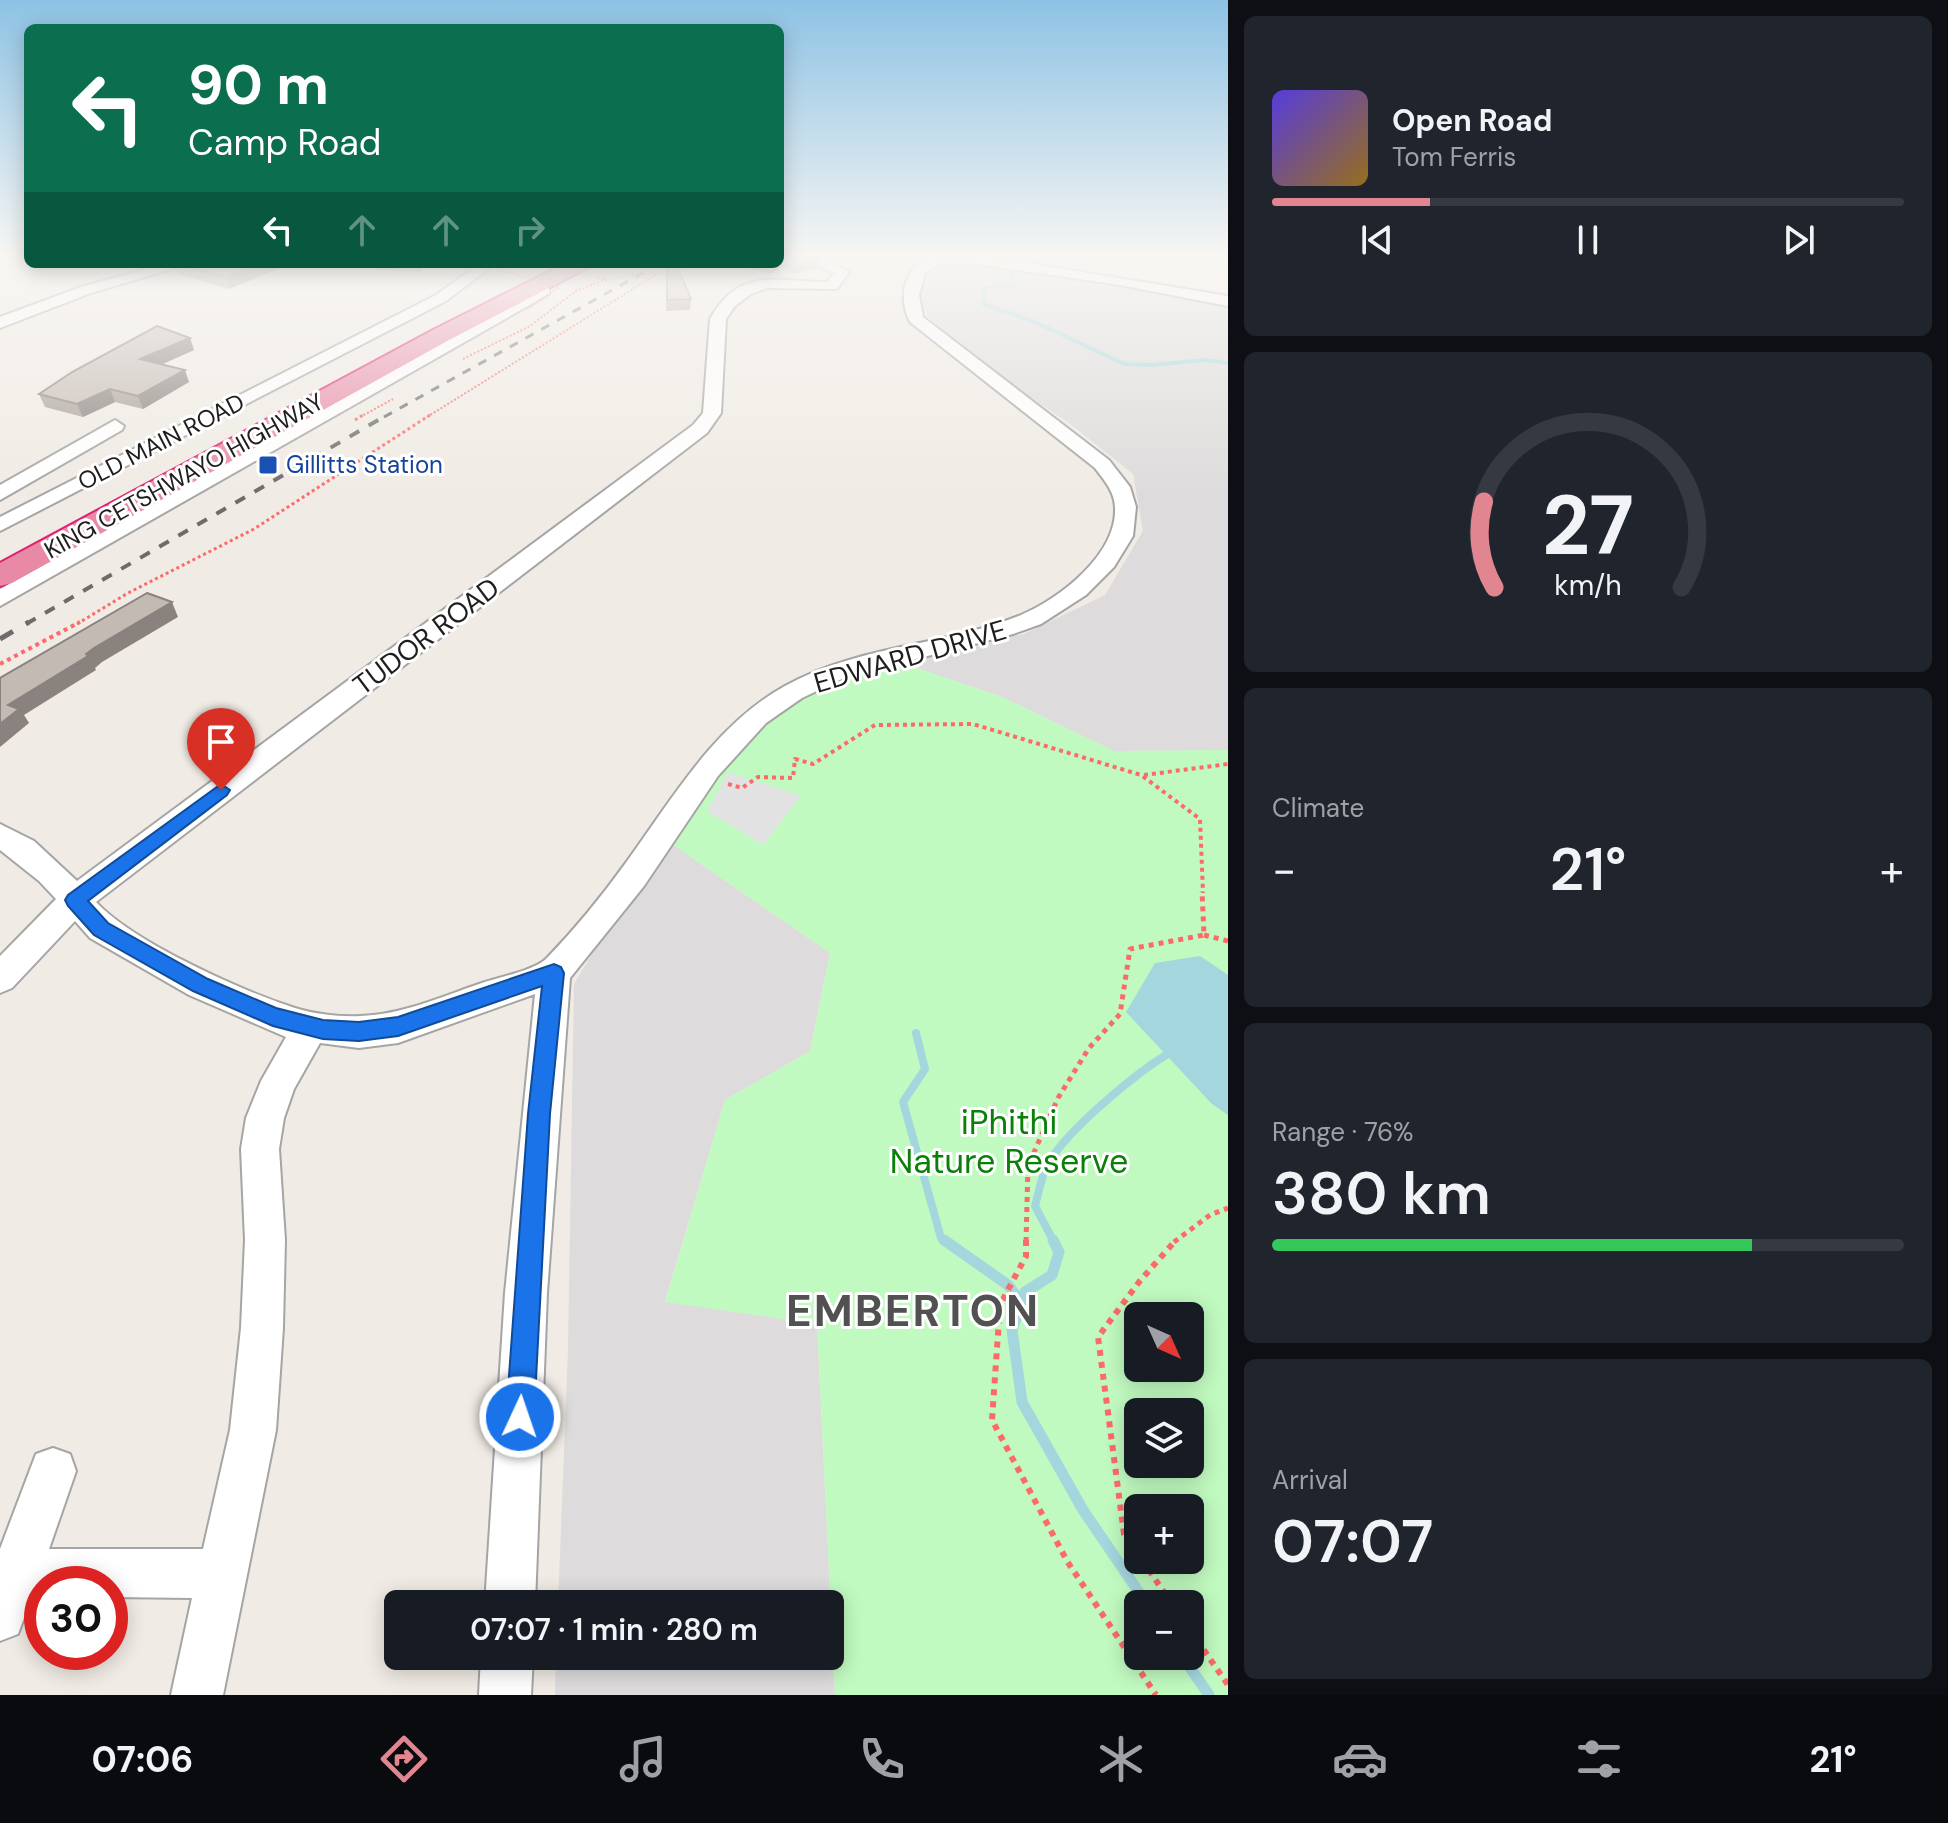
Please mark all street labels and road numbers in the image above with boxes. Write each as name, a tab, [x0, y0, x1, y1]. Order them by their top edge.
street label: KING CETSHWAYO HIGHWAY	[39, 386, 329, 565]
street label: OLD MAIN ROAD	[72, 386, 249, 497]
street label: TUDOR ROAD	[346, 569, 507, 703]
street label: EDWARD DRIVE	[810, 611, 1011, 702]

